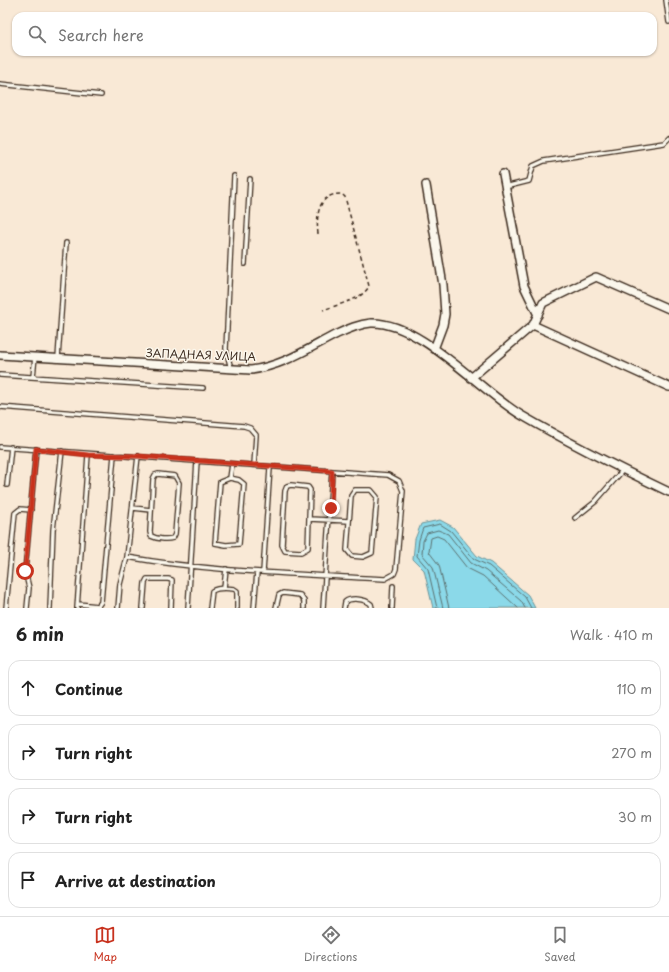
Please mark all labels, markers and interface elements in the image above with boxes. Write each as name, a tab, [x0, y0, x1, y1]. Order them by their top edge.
search box	[12, 12, 657, 56]
icon: search	[26, 23, 48, 45]
text: Search here	[58, 23, 144, 46]
street label: ЗАПАДНАЯ УЛИЦА	[146, 344, 257, 365]
route end	[322, 499, 340, 517]
route start	[16, 562, 34, 580]
text: 6 min	[16, 621, 64, 647]
text: Walk · 410 m	[570, 625, 653, 644]
icon: ahead	[17, 677, 39, 699]
text: Continue	[55, 677, 123, 700]
text: 110 m	[617, 679, 652, 698]
icon: right	[17, 741, 39, 763]
text: Turn right	[55, 741, 132, 764]
text: 270 m	[611, 743, 652, 762]
icon: right	[17, 805, 39, 827]
text: Turn right	[55, 805, 132, 828]
text: 30 m	[618, 807, 652, 826]
icon: arrive	[17, 869, 39, 891]
text: Arrive at destination	[55, 869, 216, 892]
tab: Map	[93, 924, 117, 965]
tab: Directions	[304, 924, 357, 965]
tab: Saved	[544, 924, 576, 965]

